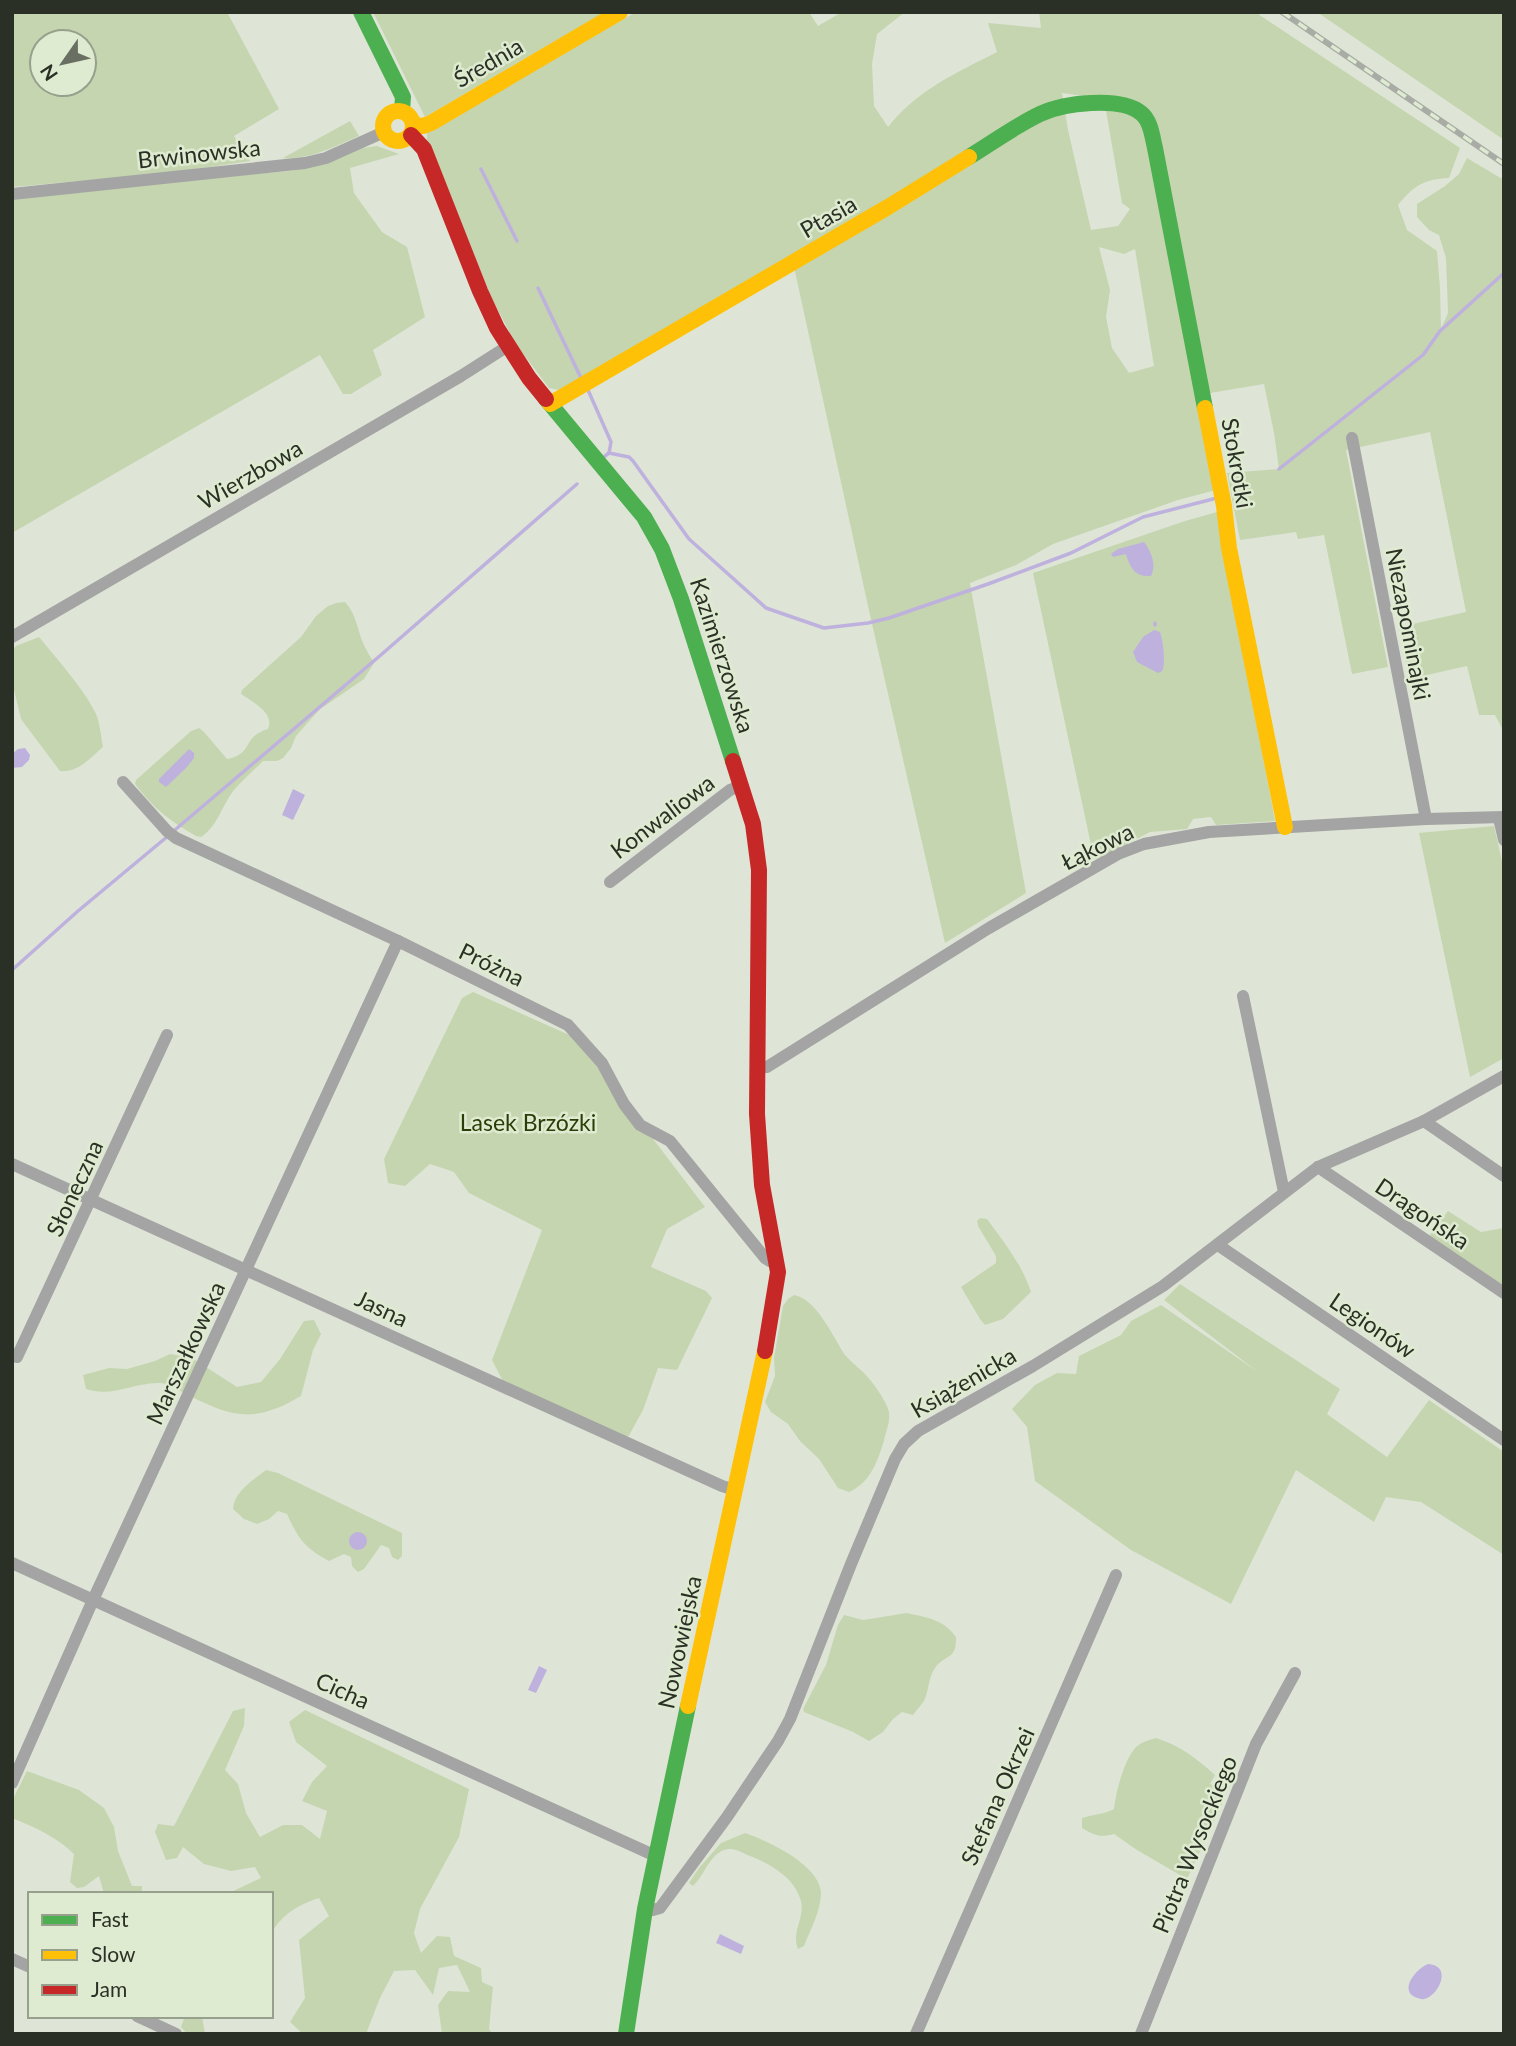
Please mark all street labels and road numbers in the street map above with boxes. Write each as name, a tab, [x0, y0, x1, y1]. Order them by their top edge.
street label: Średnia	[449, 31, 527, 93]
street label: Brwinowska	[136, 133, 262, 173]
street label: Ptasia	[795, 189, 861, 243]
street label: Stokrotki	[1216, 416, 1260, 510]
street label: Wierzbowa	[193, 433, 307, 515]
street label: Niezapominajki	[1381, 546, 1437, 702]
street label: Kazimierzowska	[685, 574, 761, 736]
street label: Konwaliowa	[605, 768, 719, 864]
street label: Łąkowa	[1056, 817, 1138, 875]
street label: Próżna	[455, 936, 529, 992]
street label: Słoneczna	[40, 1135, 108, 1241]
street label: Dragońska	[1371, 1171, 1475, 1255]
street label: Marszałkowska	[140, 1277, 230, 1429]
street label: Jasna	[351, 1284, 413, 1332]
street label: Legionów	[1325, 1286, 1421, 1364]
street label: Książenicka	[905, 1341, 1021, 1423]
street label: Nowowiejska	[651, 1573, 707, 1711]
street label: Cicha	[312, 1666, 374, 1714]
street label: Stefana Okrzei	[954, 1723, 1040, 1869]
street label: Piotra Wysockiego	[1146, 1751, 1242, 1937]

